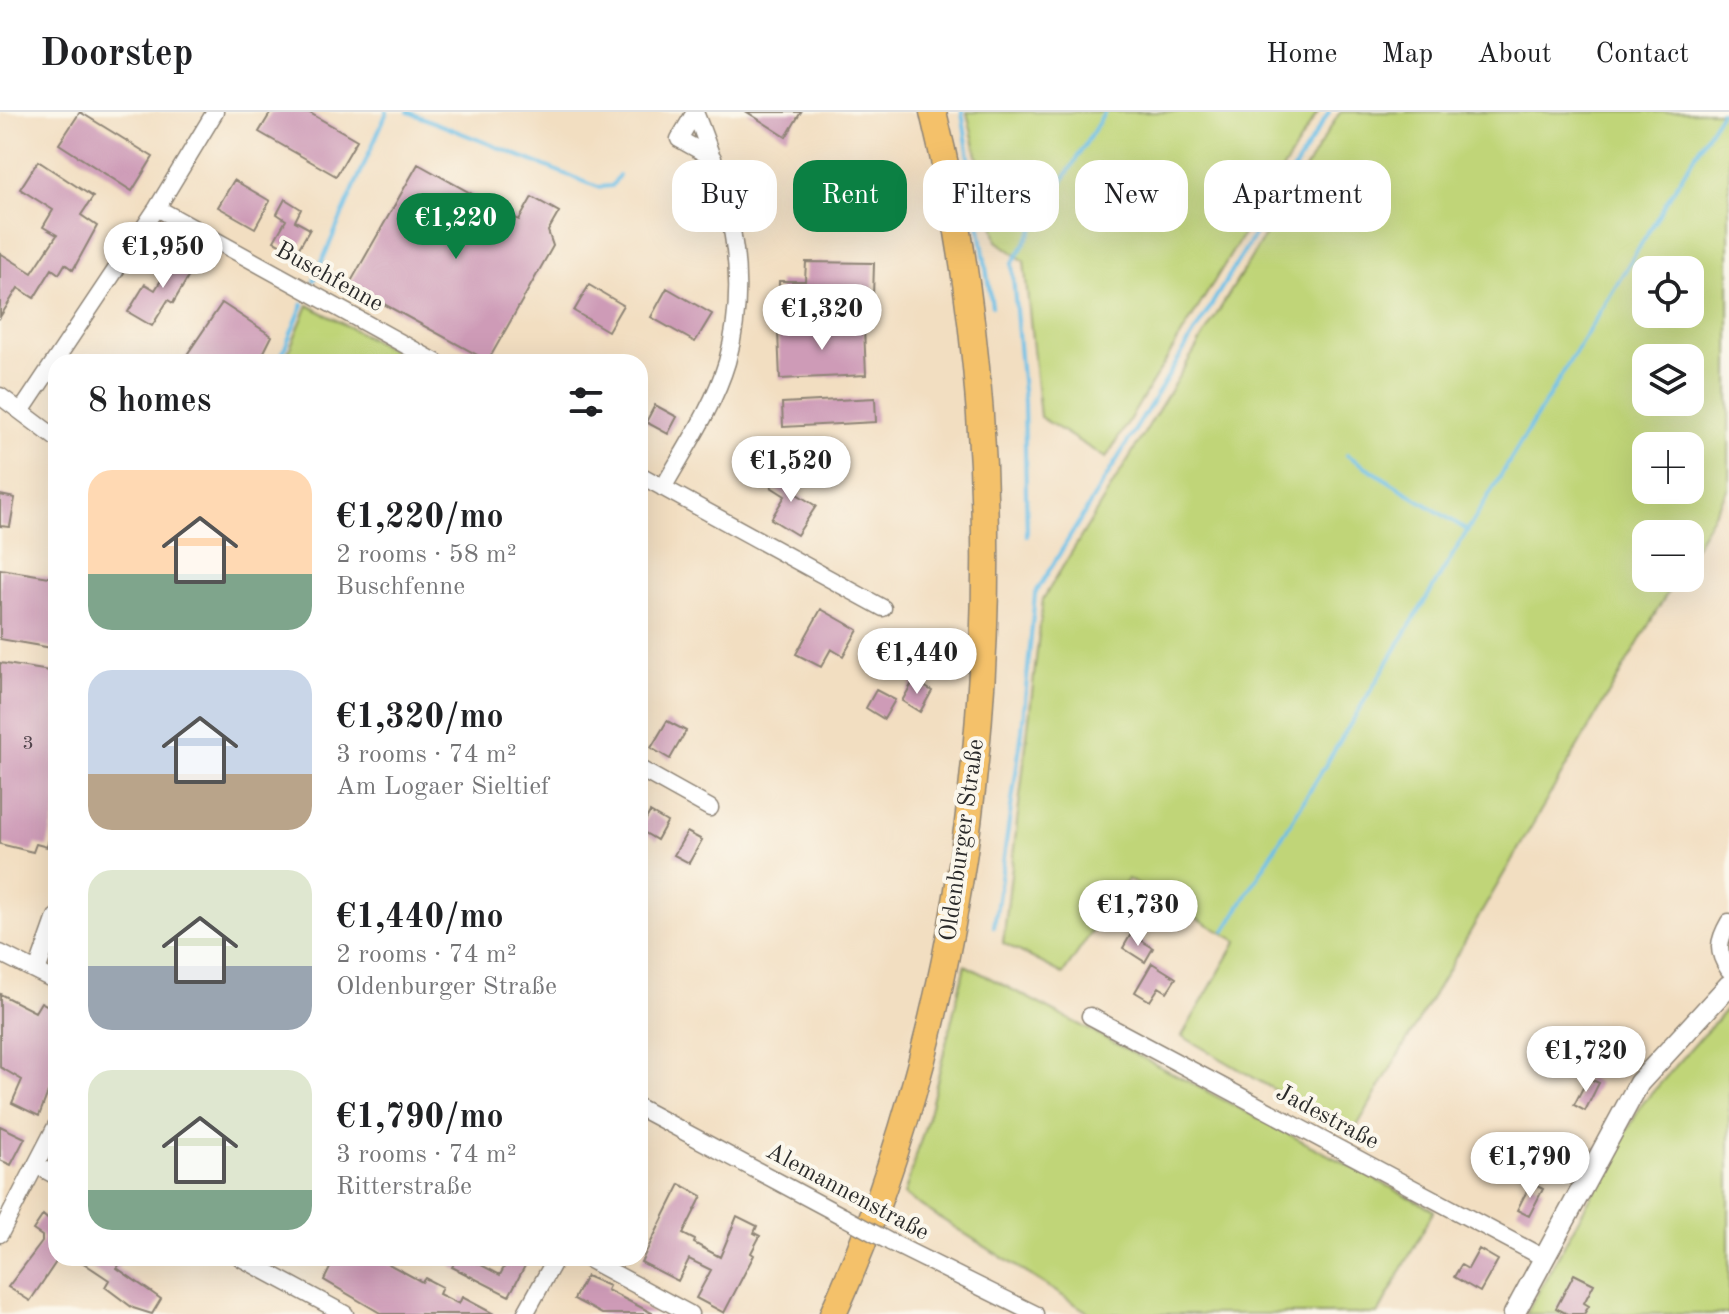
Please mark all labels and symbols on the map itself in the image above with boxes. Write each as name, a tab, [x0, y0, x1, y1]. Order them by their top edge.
pin: €1,220	[391, 193, 521, 261]
pin: €1,950	[98, 222, 228, 290]
street label: Buschfenne	[271, 238, 387, 317]
pin: €1,320	[757, 284, 887, 352]
pin: €1,520	[726, 436, 856, 504]
pin: €1,440	[852, 628, 982, 696]
house number: 3	[22, 734, 34, 754]
street label: Oldenburger Straße	[937, 738, 989, 943]
pin: €1,730	[1073, 880, 1203, 948]
pin: €1,720	[1521, 1026, 1651, 1094]
street label: Jadestraße	[1272, 1081, 1382, 1155]
pin: €1,790	[1465, 1132, 1595, 1200]
street label: Alemannenstraße	[762, 1140, 933, 1246]

